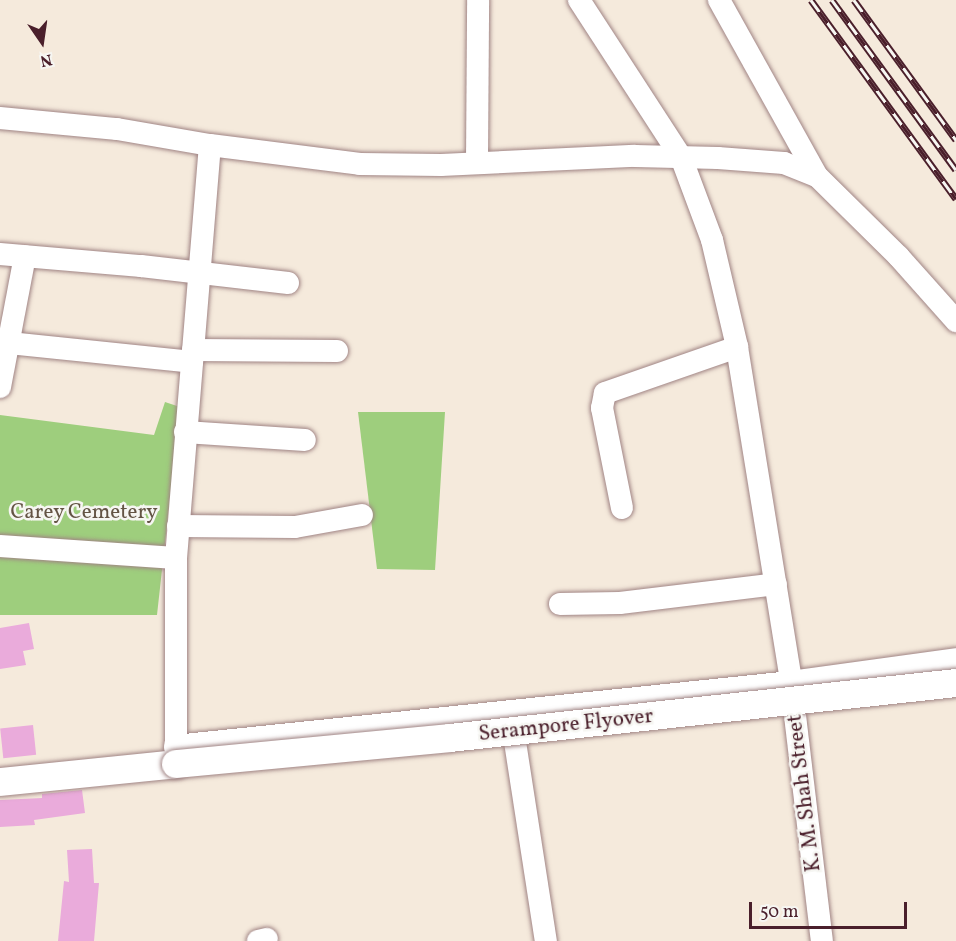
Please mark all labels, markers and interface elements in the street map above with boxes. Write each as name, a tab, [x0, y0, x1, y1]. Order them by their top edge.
north arrow	[12, 12, 72, 72]
text: N	[38, 48, 54, 72]
park label: Carey Cemetery	[10, 500, 158, 526]
street label: Serampore Flyover	[477, 704, 655, 748]
street label: K. M. Shah Street	[783, 713, 827, 873]
scale bar	[752, 890, 910, 928]
text: 50 m	[760, 900, 799, 925]

